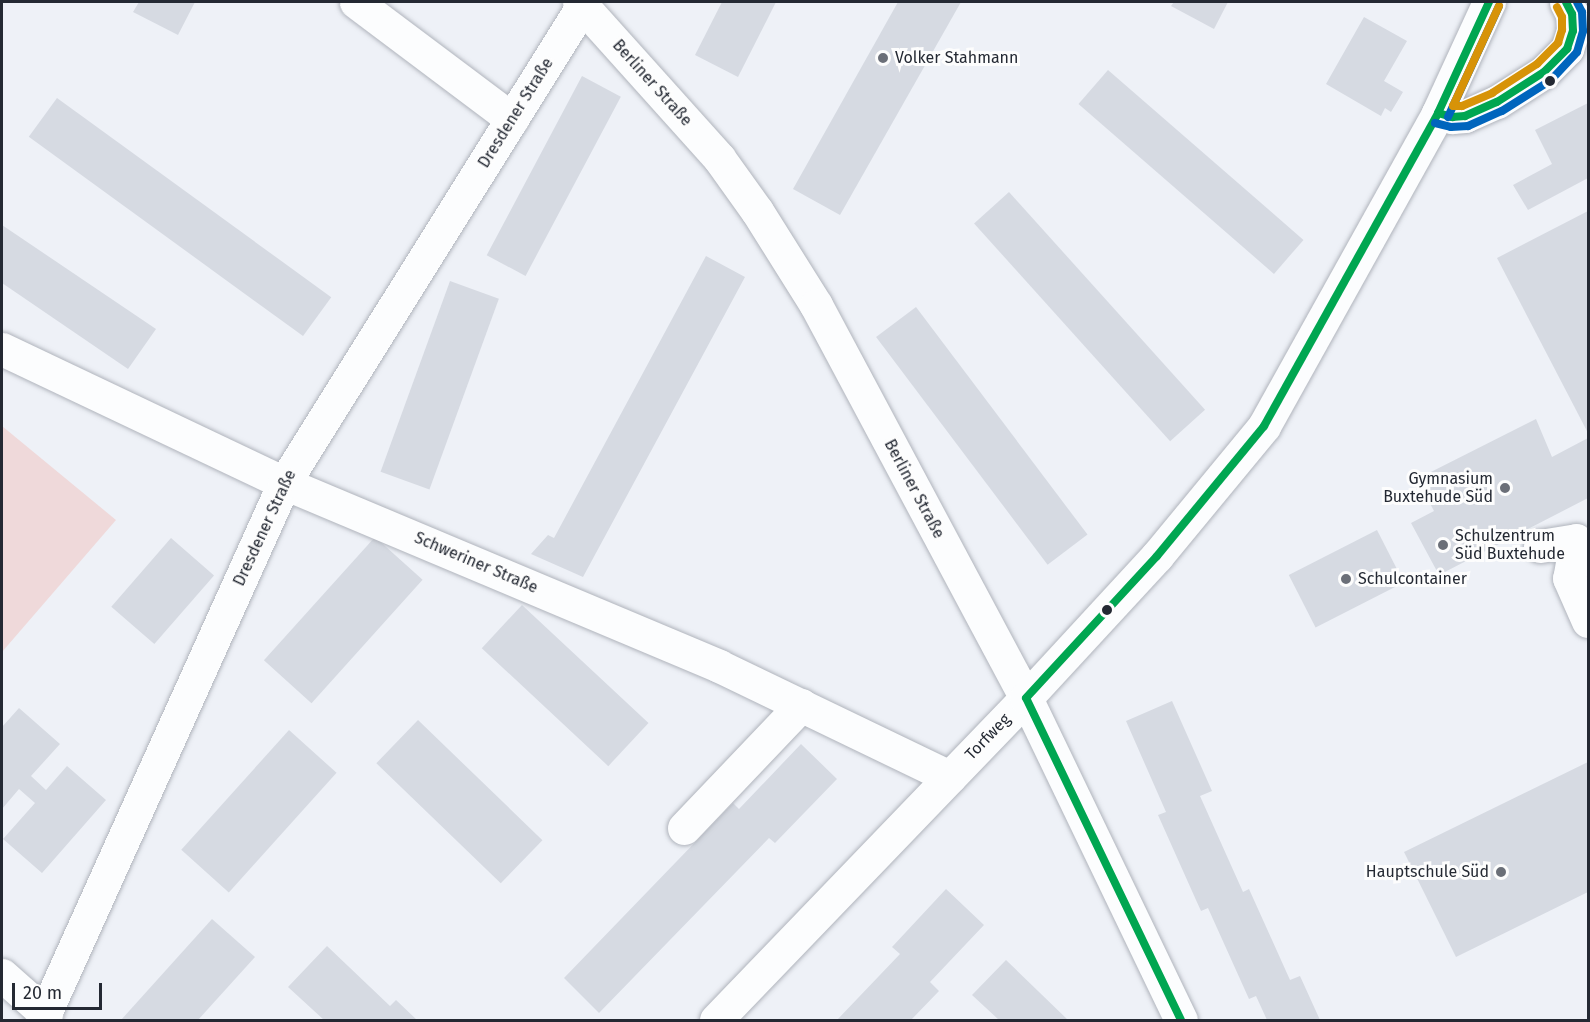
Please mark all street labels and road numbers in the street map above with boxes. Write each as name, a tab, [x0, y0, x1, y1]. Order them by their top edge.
street label: Berliner Straße	[608, 36, 696, 130]
street label: Dresdener Straße	[474, 54, 558, 172]
street label: Berliner Straße	[880, 436, 948, 542]
street label: Dresdener Straße	[230, 467, 300, 589]
street label: Schweriner Straße	[411, 528, 541, 598]
street label: Torfweg	[961, 710, 1015, 764]

